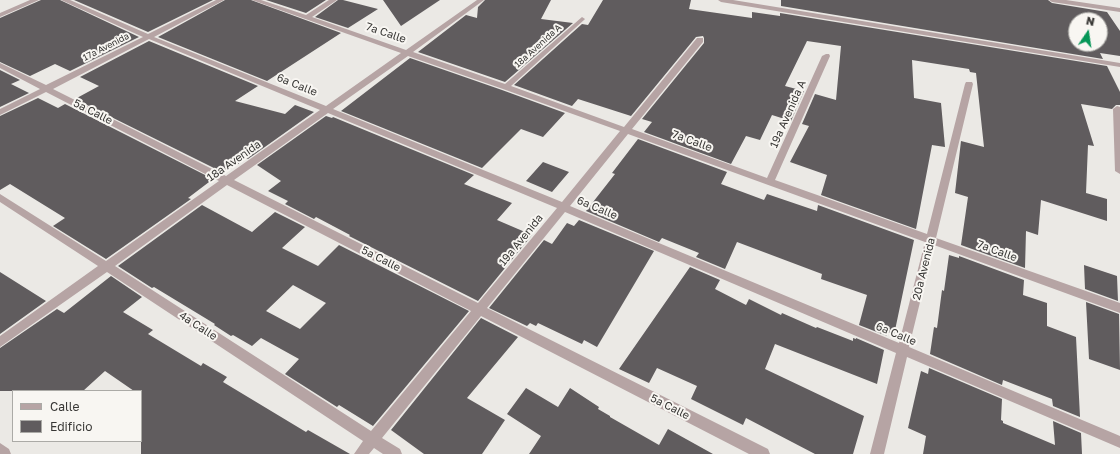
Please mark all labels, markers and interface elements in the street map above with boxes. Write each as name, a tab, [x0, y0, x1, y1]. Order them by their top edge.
north arrow	[1068, 12, 1108, 52]
text: N	[1085, 14, 1096, 28]
street label: 7a Calle	[364, 20, 408, 46]
street label: 18a Avenida A	[512, 22, 564, 70]
street label: 17a Avenida	[81, 31, 131, 63]
street label: 6a Calle	[275, 71, 319, 99]
street label: 19a Avenida A	[767, 78, 809, 150]
street label: 5a Calle	[71, 97, 115, 127]
street label: 7a Calle	[670, 128, 714, 154]
street label: 18a Avenida	[205, 138, 263, 184]
street label: 6a Calle	[575, 194, 619, 222]
street label: 19a Avenida	[496, 211, 546, 269]
street label: 20a Avenida	[910, 236, 938, 302]
street label: 7a Calle	[975, 238, 1019, 264]
street label: 5a Calle	[359, 244, 403, 274]
street label: 4a Calle	[177, 309, 219, 343]
street label: 6a Calle	[874, 320, 918, 348]
legend	[12, 390, 142, 442]
street label: 5a Calle	[648, 392, 692, 422]
text: Calle	[50, 399, 79, 414]
text: Edificio	[50, 419, 92, 434]

